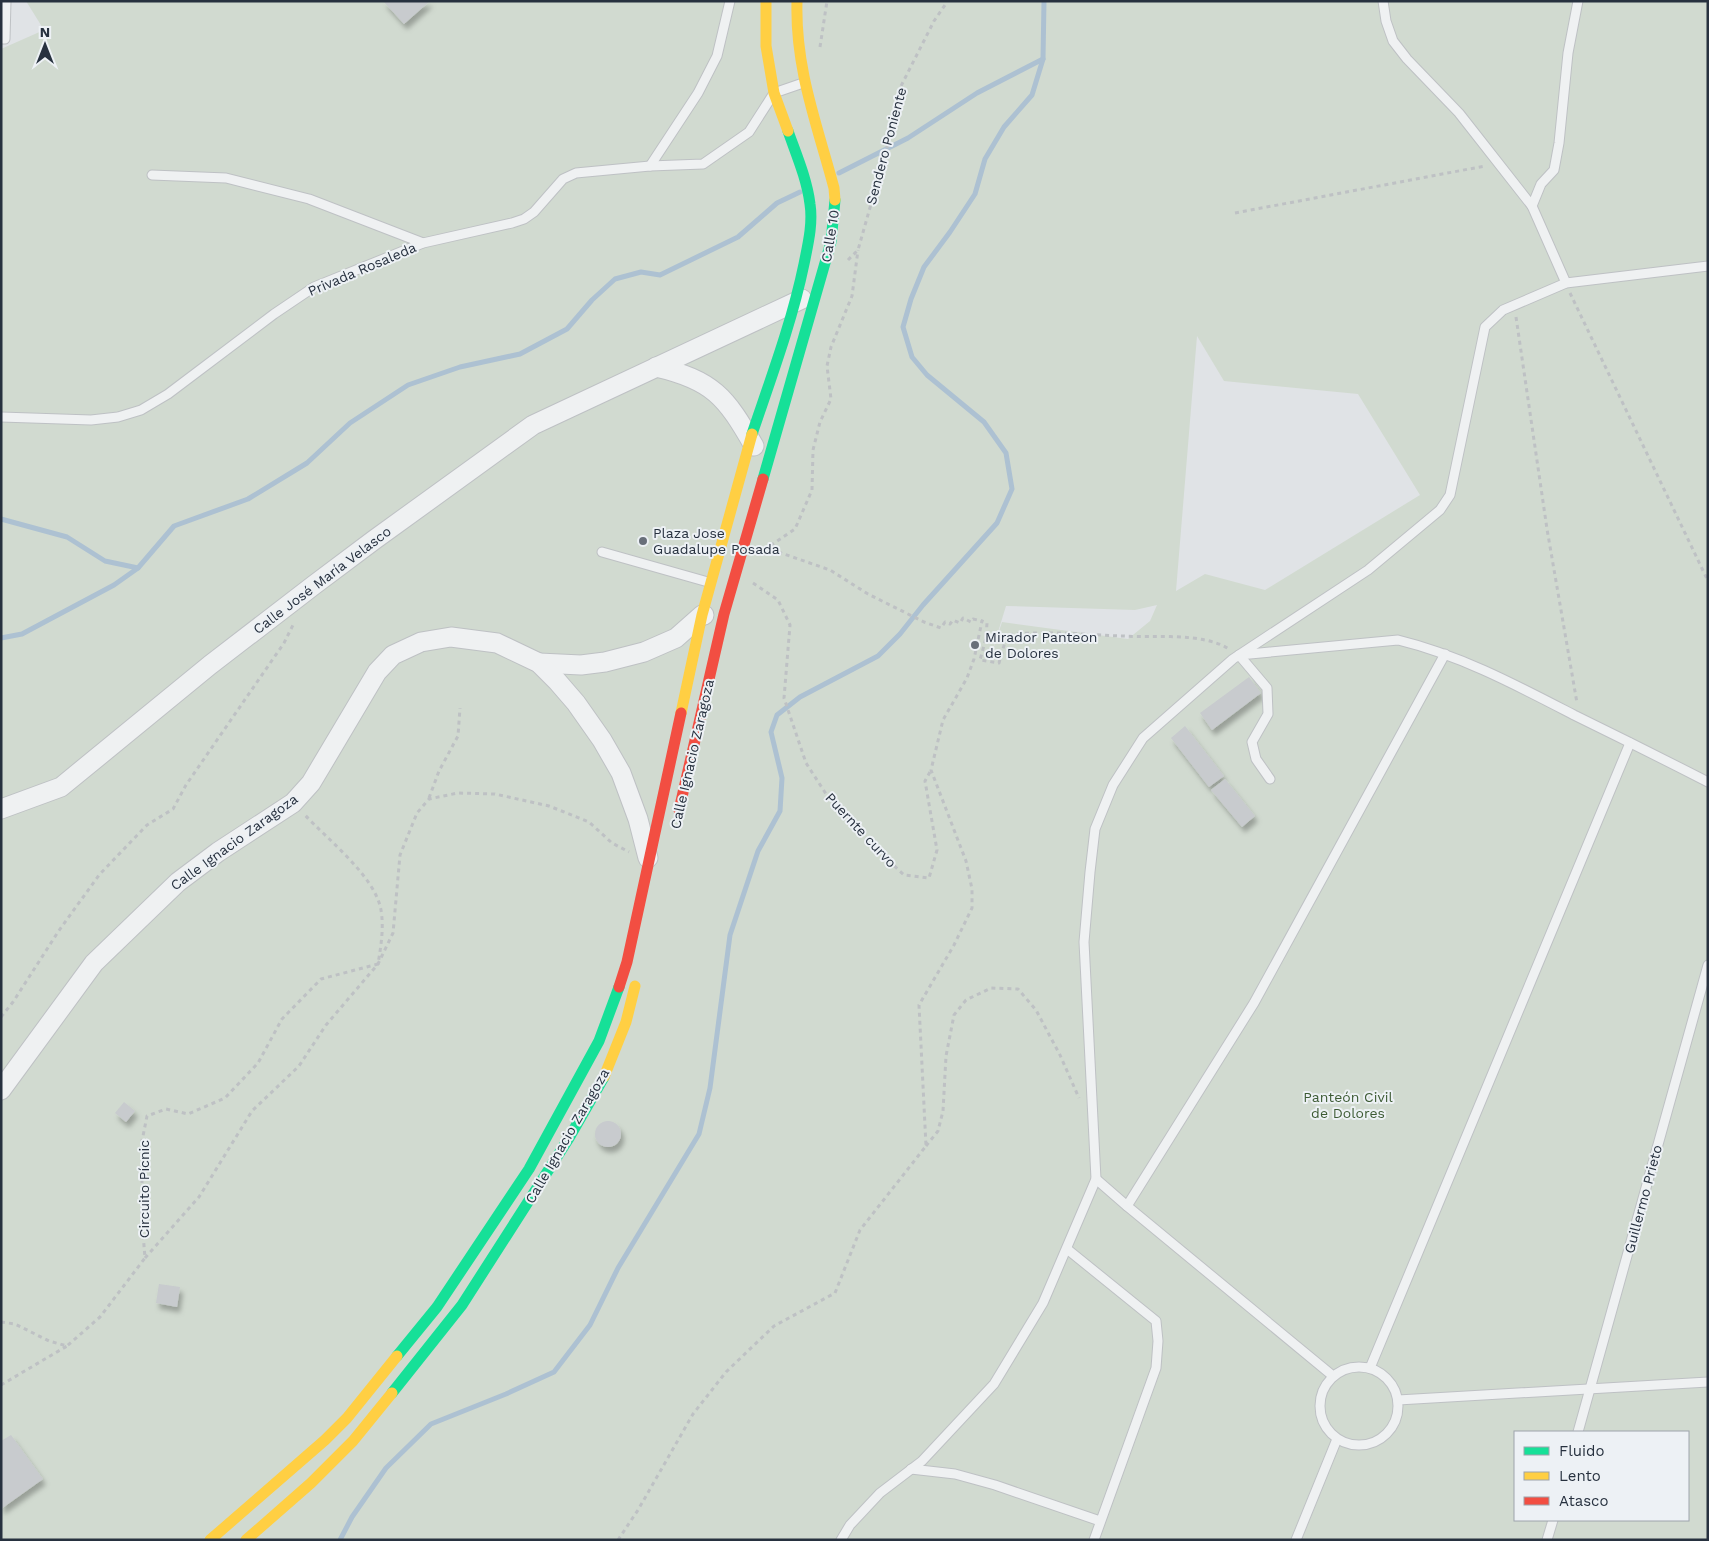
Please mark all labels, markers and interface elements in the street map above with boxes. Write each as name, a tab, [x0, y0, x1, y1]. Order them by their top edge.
north arrow	[20, 20, 70, 70]
text: N	[40, 24, 50, 40]
street label: Sendero Poniente	[863, 85, 909, 207]
street label: Calle 10	[818, 209, 842, 263]
street label: Privada Rosaleda	[305, 239, 419, 299]
street label: Calle José María Velasco	[250, 523, 394, 637]
place label: Plaza Jose Guadalupe Posada	[653, 525, 780, 557]
marker: Plaza Jose Guadalupe Posada	[637, 535, 649, 547]
place label: Mirador Panteon de Dolores	[985, 629, 1098, 661]
marker: Mirador Panteon de Dolores	[969, 639, 981, 651]
street label: Calle Ignacio Zaragoza	[667, 678, 717, 830]
street label: Puernte curvo	[822, 789, 900, 871]
street label: Calle Ignacio Zaragoza	[167, 791, 301, 893]
street label: Calle Ignacio Zaragoza	[522, 1066, 612, 1206]
park label: Panteón Civil de Dolores	[1303, 1089, 1393, 1121]
street label: Circuito Pícnic	[136, 1140, 152, 1238]
street label: Guillermo Prieto	[1621, 1143, 1665, 1255]
legend	[1514, 1431, 1689, 1521]
text: Fluido	[1559, 1442, 1604, 1460]
text: Lento	[1559, 1467, 1601, 1485]
text: Atasco	[1559, 1492, 1608, 1510]

